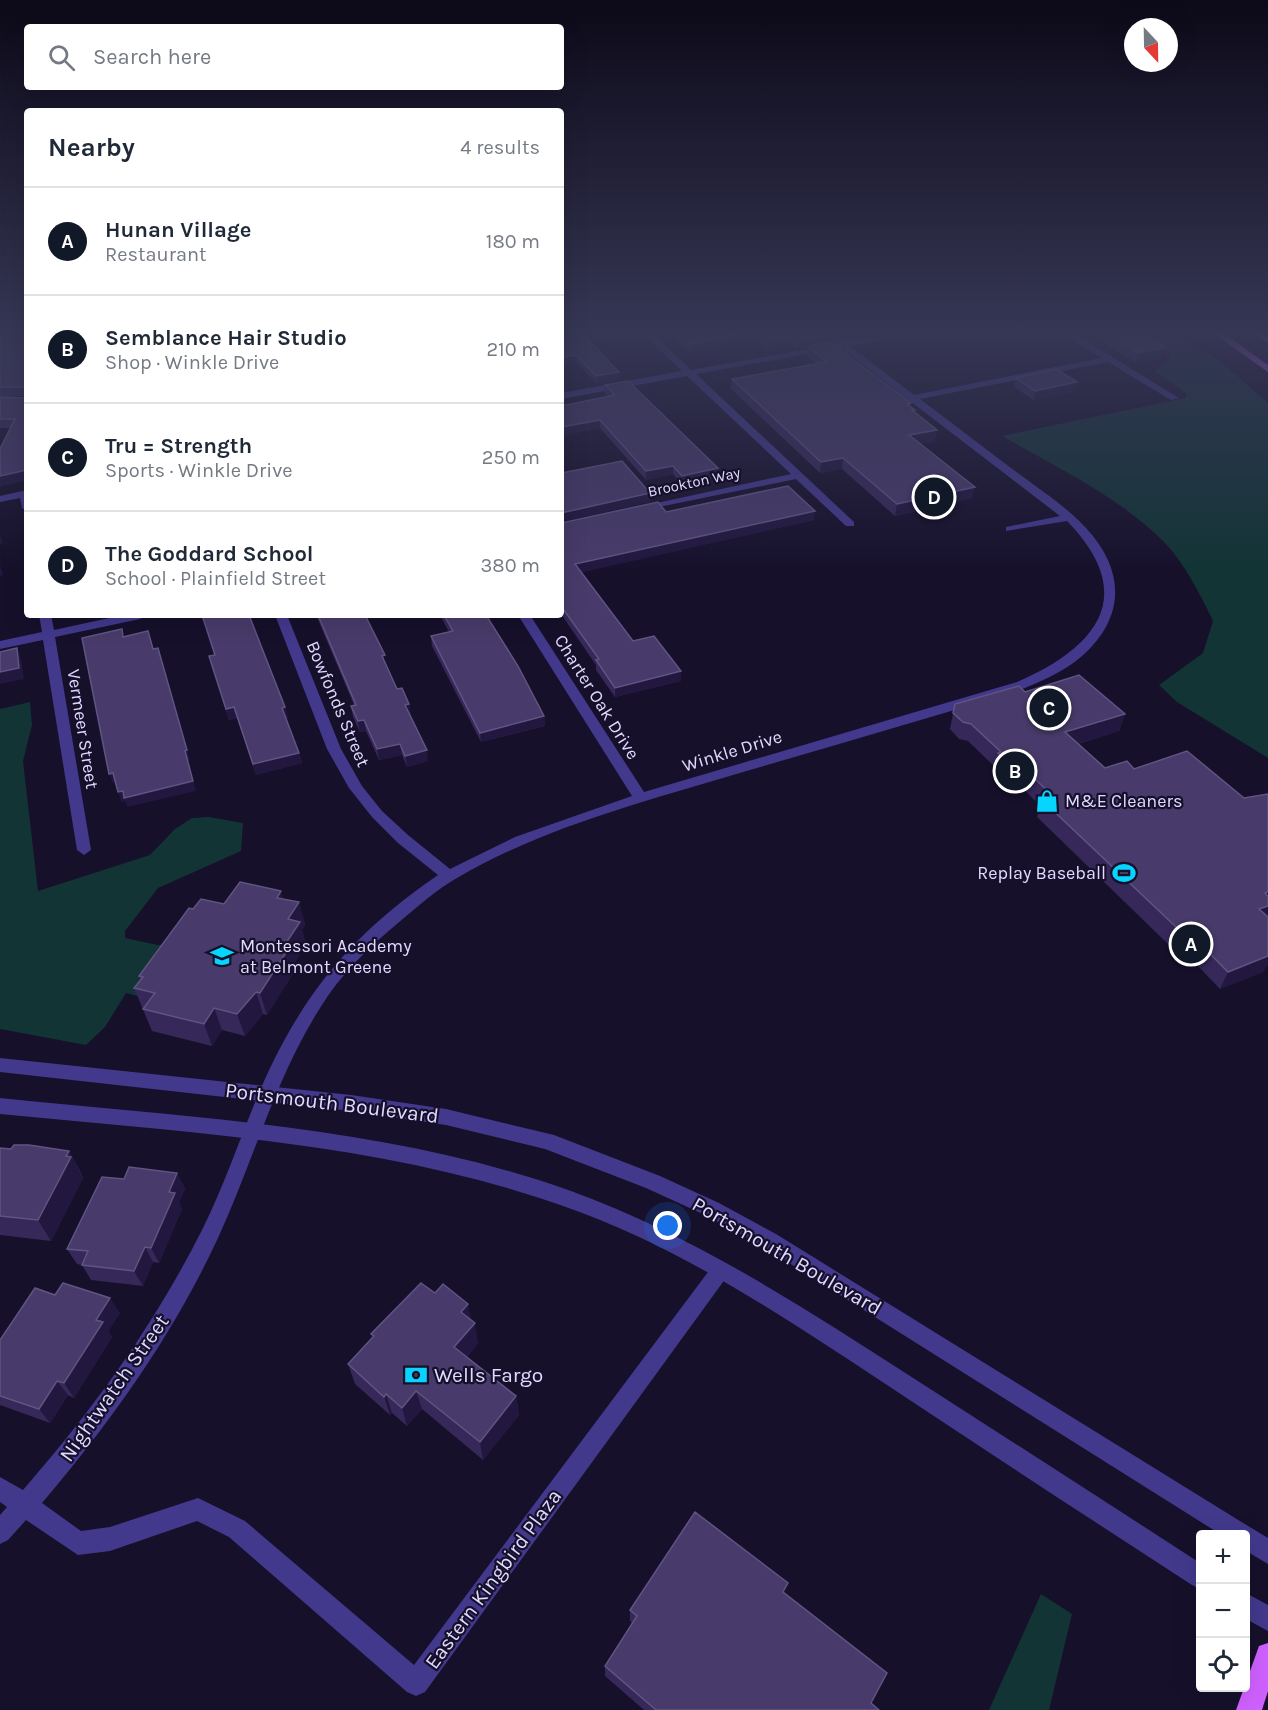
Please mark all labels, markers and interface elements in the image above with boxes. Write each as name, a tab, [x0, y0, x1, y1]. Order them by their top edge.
north arrow	[1124, 18, 1178, 72]
search box	[24, 24, 564, 90]
icon: search	[45, 41, 78, 74]
text: Search here	[93, 44, 211, 70]
text: Nearby	[48, 132, 135, 163]
text: 4 results	[460, 136, 540, 159]
text: Hunan Village	[105, 217, 251, 243]
text: A	[61, 230, 74, 253]
text: 180 m	[486, 230, 540, 253]
text: Restaurant	[105, 243, 207, 266]
text: Semblance Hair Studio	[105, 325, 347, 351]
text: B	[61, 338, 74, 361]
text: 210 m	[486, 338, 540, 361]
text: Shop · Winkle Drive	[105, 351, 279, 374]
text: Tru = Strength	[105, 433, 252, 459]
text: C	[61, 446, 74, 469]
text: 250 m	[482, 446, 540, 469]
text: Sports · Winkle Drive	[105, 459, 293, 482]
street label: Brookton Way	[646, 463, 742, 501]
pin: D	[914, 474, 954, 520]
text: The Goddard School	[105, 541, 314, 567]
text: D	[61, 554, 74, 577]
text: 380 m	[481, 554, 540, 577]
text: School · Plainfield Street	[105, 567, 326, 590]
street label: Charter Oak Drive	[550, 630, 644, 764]
street label: Bowfonds Street	[302, 638, 375, 771]
street label: Vermeer Street	[63, 668, 103, 791]
pin: C	[1030, 686, 1068, 730]
street label: Winkle Drive	[680, 725, 784, 777]
pin: B	[996, 748, 1034, 794]
shop icon: M&E Cleaners	[1034, 788, 1060, 814]
place label: M&E Cleaners	[1065, 790, 1182, 812]
sports icon: Replay Baseball	[1111, 860, 1137, 886]
place label: Replay Baseball	[977, 862, 1106, 884]
pin: A	[1172, 922, 1210, 966]
place label: Montessori Academy at Belmont Greene	[240, 935, 412, 978]
school or university icon: Montessori Academy at Belmont Greene	[209, 943, 235, 969]
street label: Portsmouth Boulevard	[224, 1078, 440, 1128]
street label: Portsmouth Boulevard	[688, 1192, 886, 1320]
your location	[653, 1211, 682, 1240]
street label: Nightwatch Street	[54, 1310, 174, 1466]
bank icon: Wells Fargo	[403, 1362, 429, 1388]
place label: Wells Fargo	[434, 1363, 543, 1387]
street label: Eastern Kingbird Plaza	[420, 1484, 566, 1674]
map controls	[1196, 1530, 1250, 1692]
button: +	[1196, 1530, 1250, 1584]
button: −	[1196, 1584, 1250, 1638]
button: locate	[1196, 1638, 1250, 1692]

